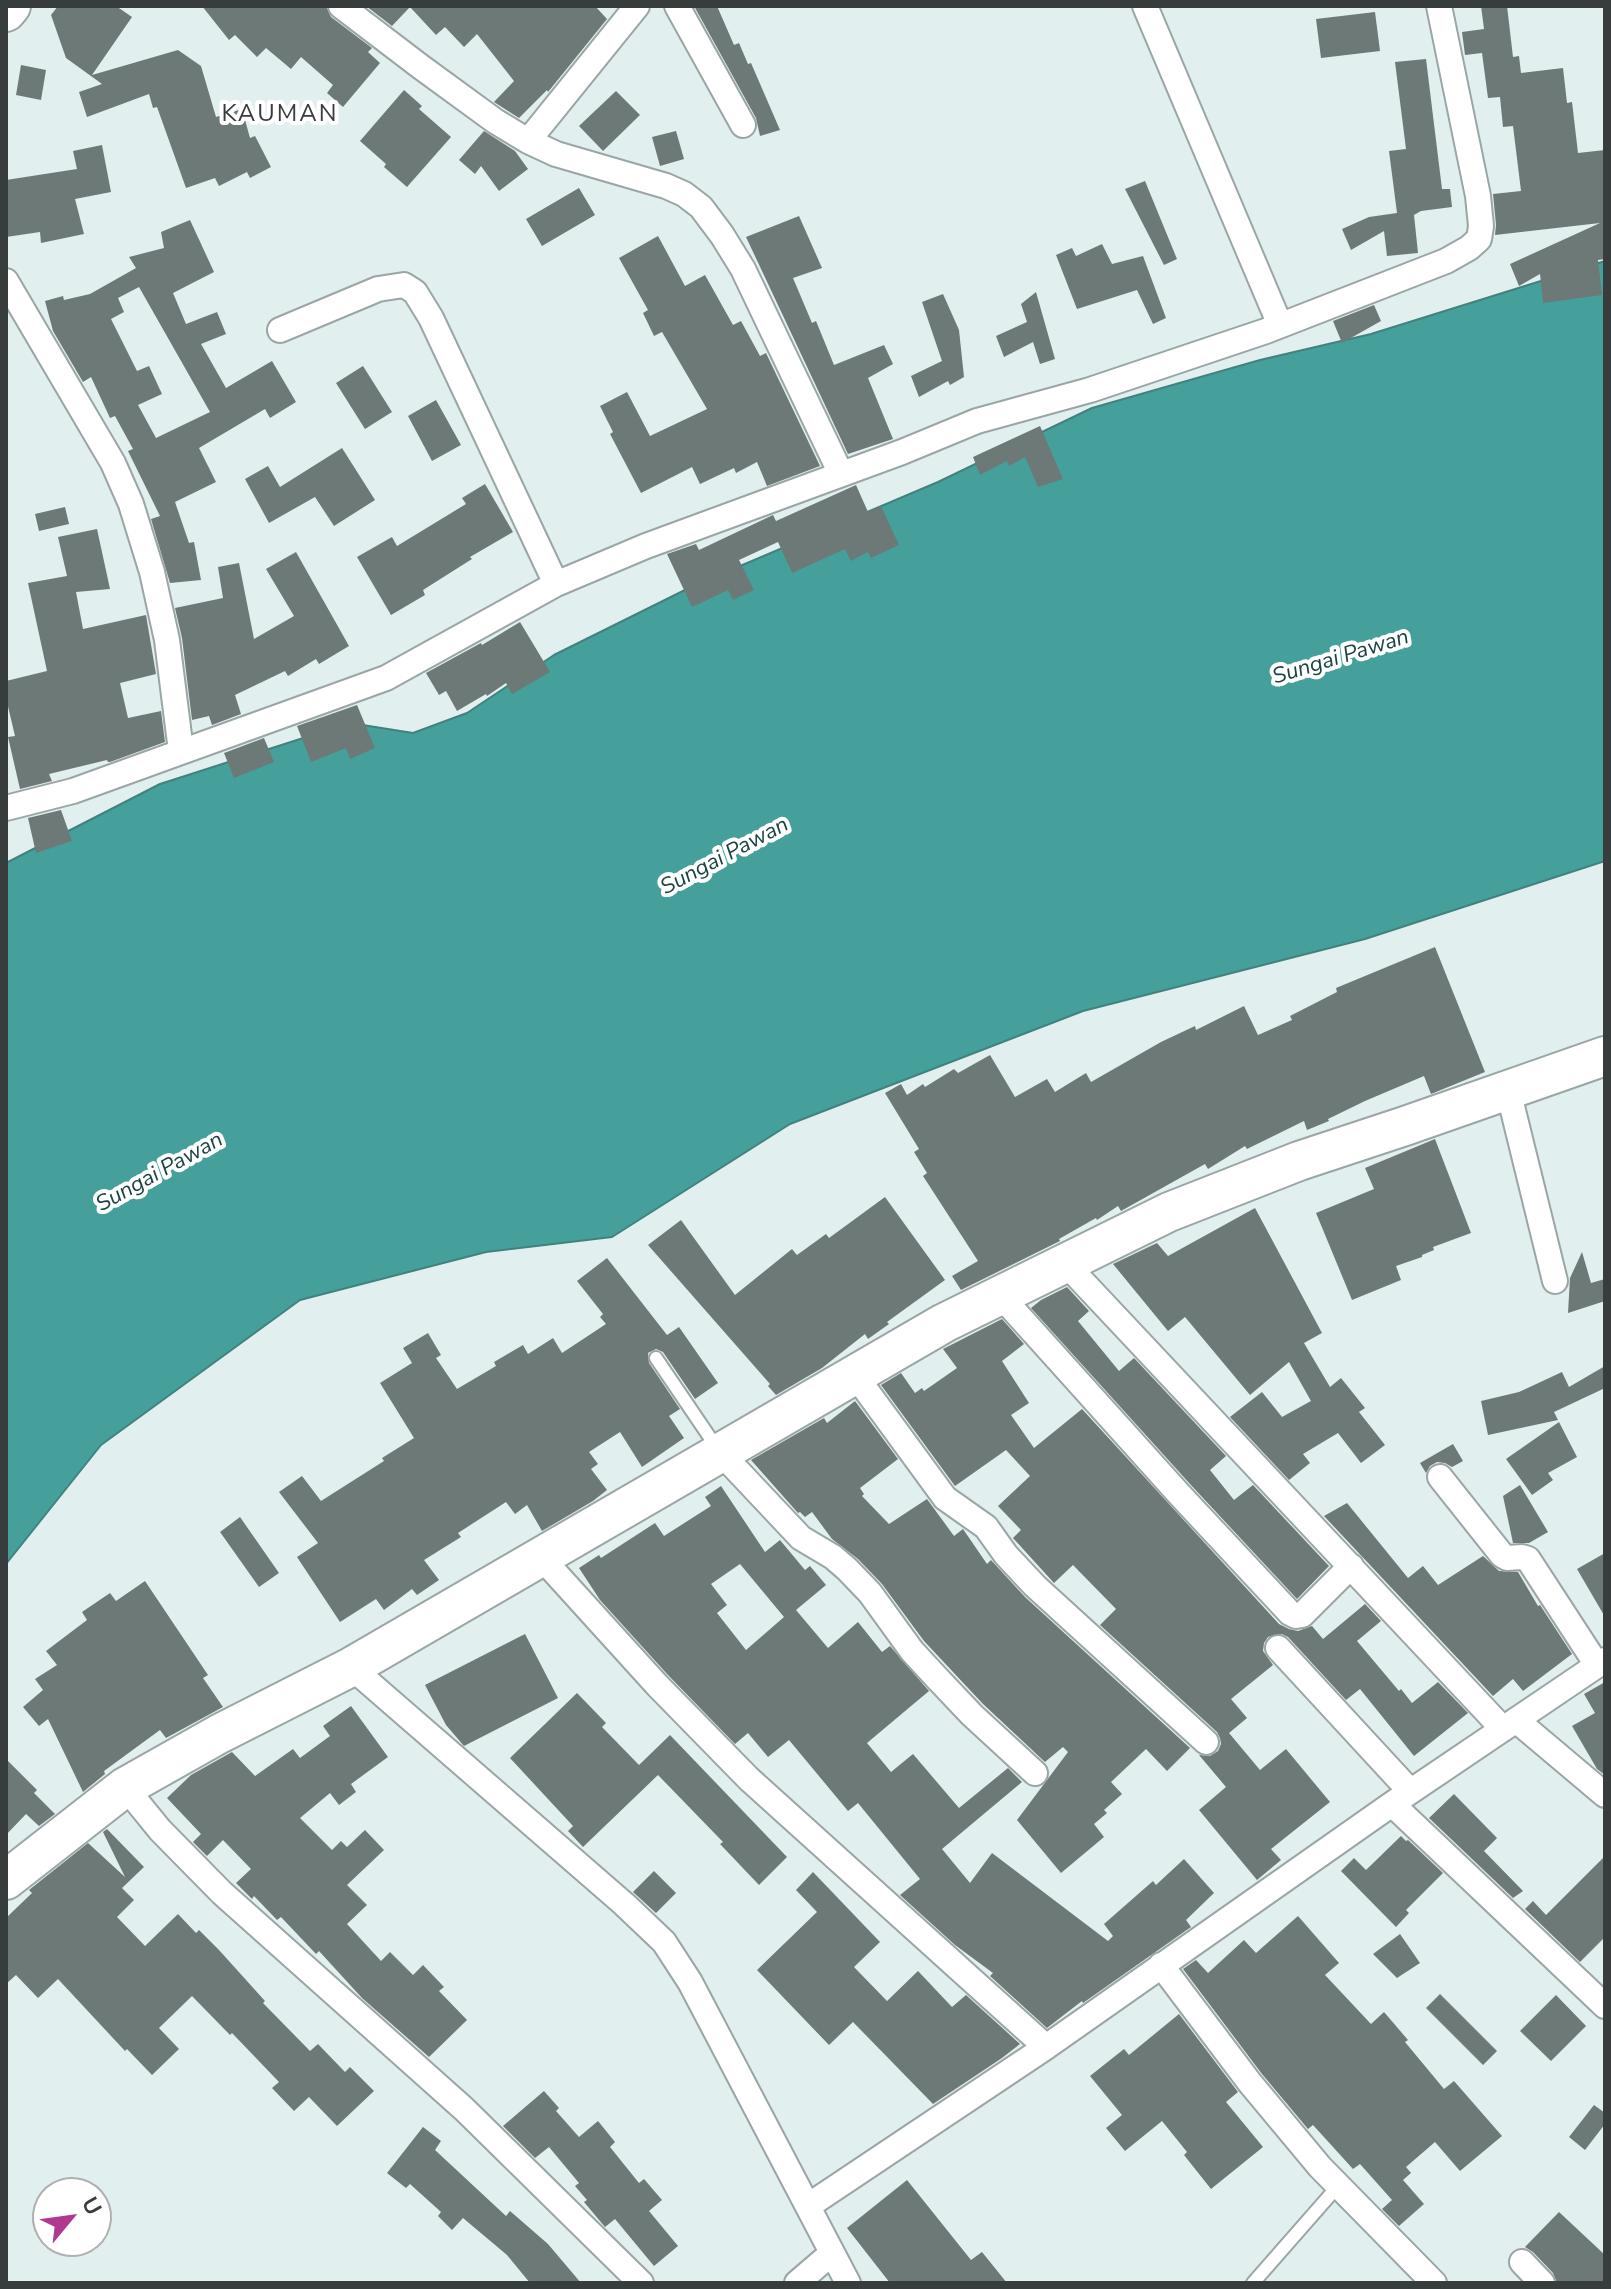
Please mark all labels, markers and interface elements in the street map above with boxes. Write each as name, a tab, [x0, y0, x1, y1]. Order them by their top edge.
district label: KAUMAN	[222, 101, 338, 129]
water label: Sungai Pawan	[1270, 625, 1412, 691]
water label: Sungai Pawan	[657, 812, 793, 902]
water label: Sungai Pawan	[92, 1127, 228, 1219]
north arrow	[32, 2177, 112, 2257]
text: U	[74, 2192, 108, 2221]

